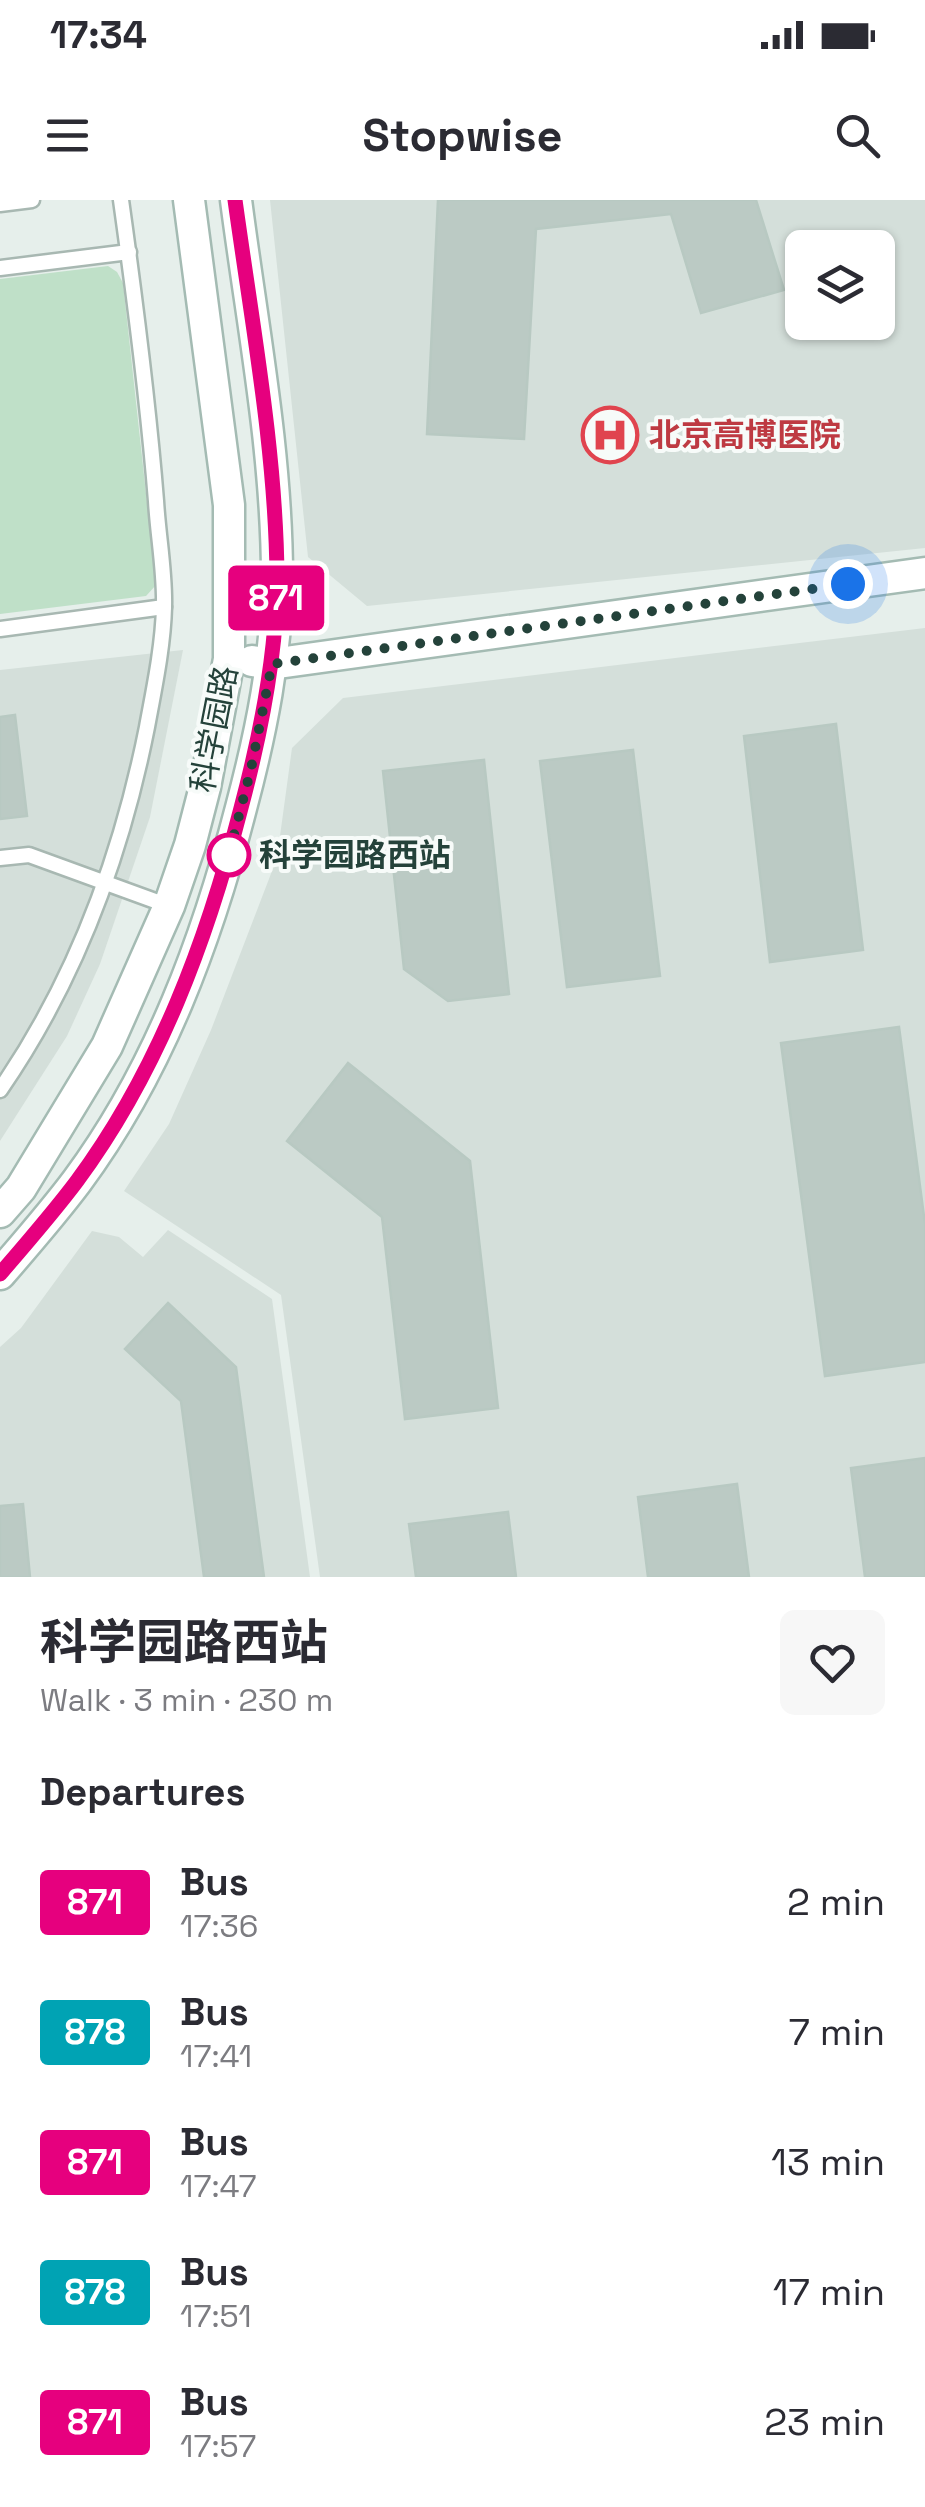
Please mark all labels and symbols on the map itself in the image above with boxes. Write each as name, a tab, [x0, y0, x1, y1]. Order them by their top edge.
hospital icon: 北京高博医院	[580, 405, 640, 465]
place label: 北京高博医院	[649, 415, 841, 455]
your location	[823, 559, 873, 609]
line badge: 871	[218, 566, 334, 630]
street label: 科学园路	[182, 662, 246, 796]
marker: 科学园路西站	[208, 834, 250, 876]
place label: 科学园路西站	[259, 835, 451, 875]

